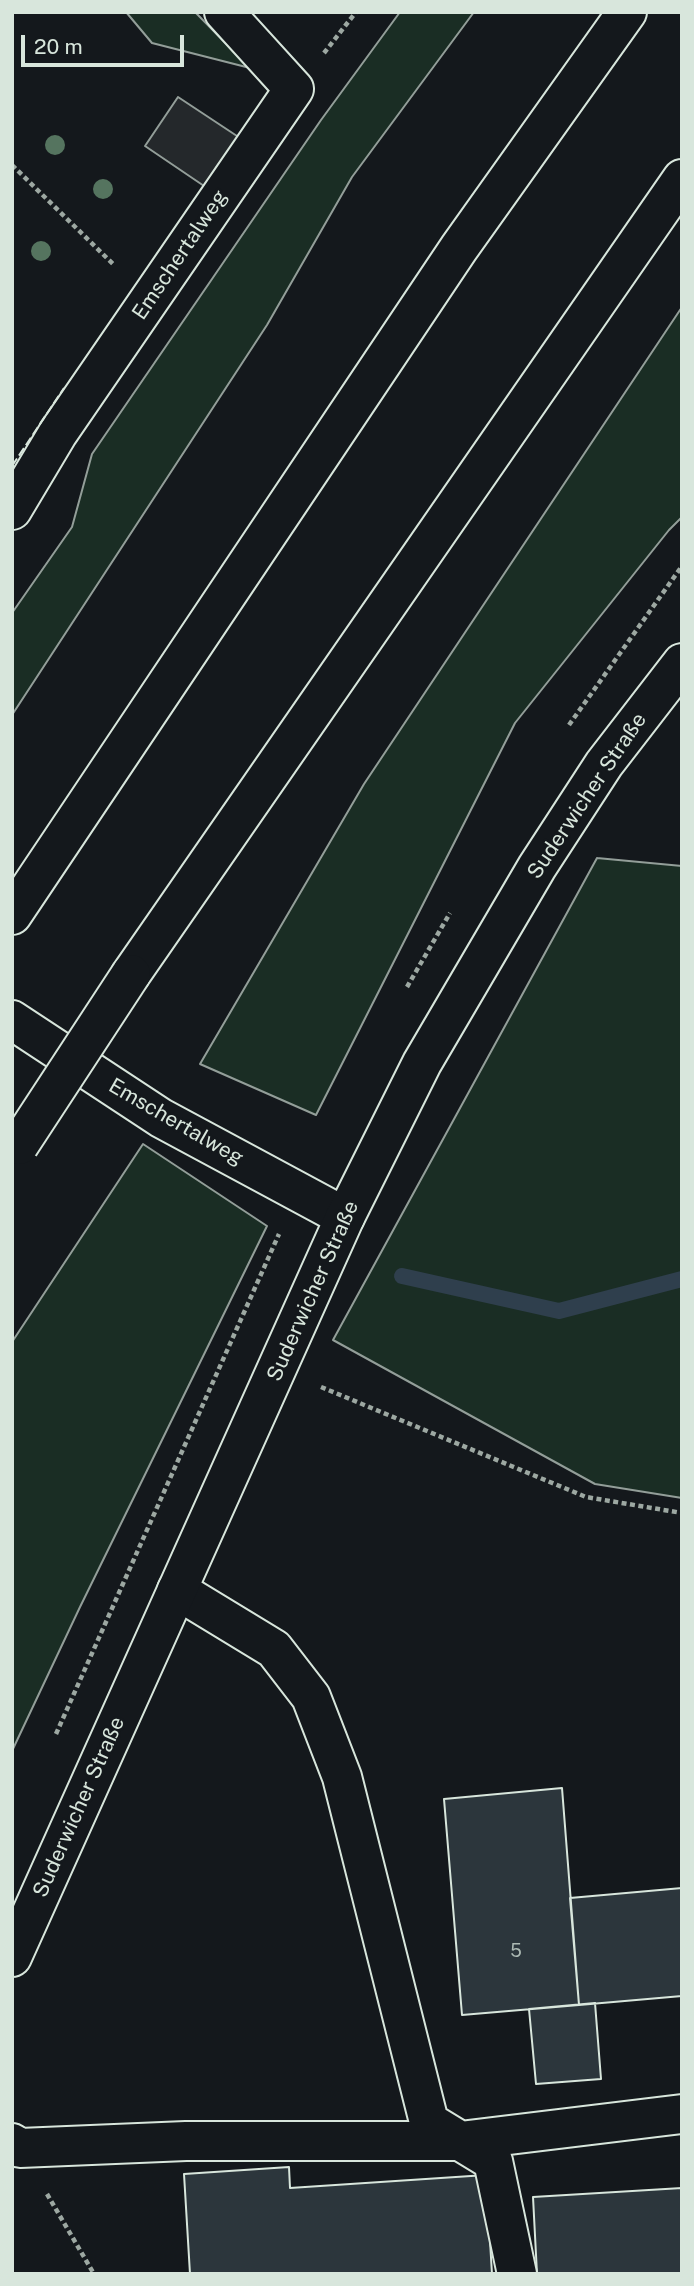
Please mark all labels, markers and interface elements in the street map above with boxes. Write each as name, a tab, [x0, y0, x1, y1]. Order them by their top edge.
scale bar	[24, 21, 187, 65]
text: 20 m	[34, 34, 83, 59]
street label: Emschertalweg	[127, 185, 233, 325]
street label: Suderwicher Straße	[522, 708, 652, 884]
street label: Emschertalweg	[104, 1073, 248, 1171]
street label: Suderwicher Straße	[262, 1197, 364, 1385]
street label: Suderwicher Straße	[28, 1713, 130, 1901]
house number: 5	[510, 1940, 522, 1962]

